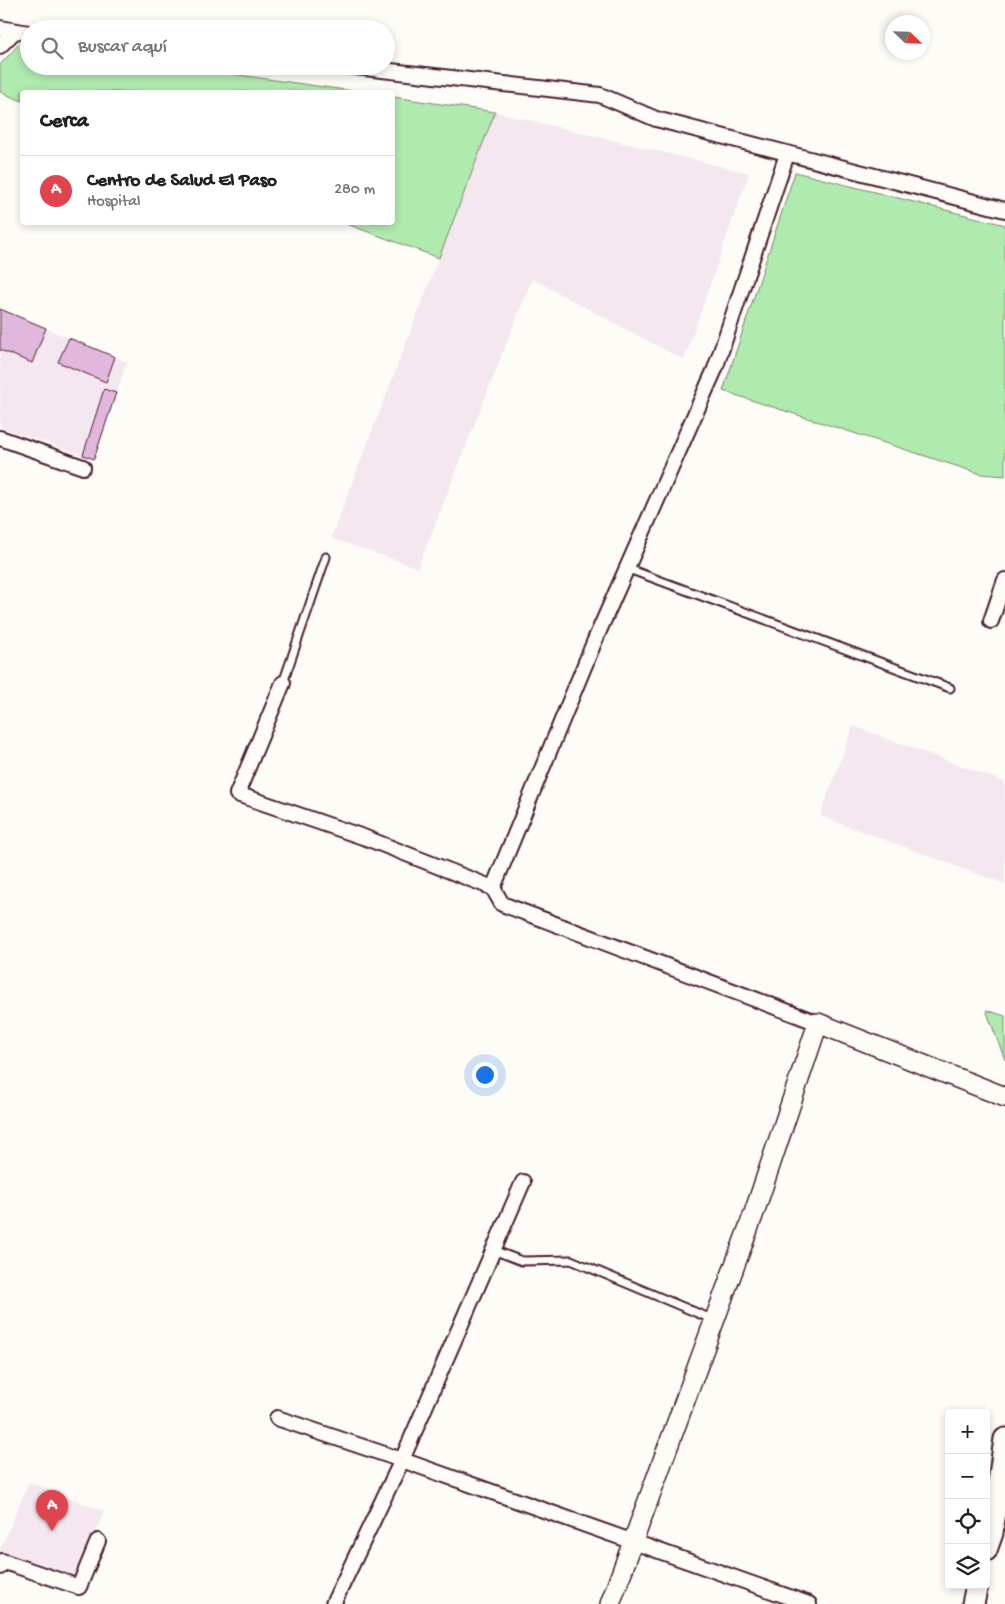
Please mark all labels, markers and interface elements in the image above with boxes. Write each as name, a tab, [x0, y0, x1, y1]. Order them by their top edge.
north arrow	[885, 15, 930, 60]
search box	[20, 20, 395, 75]
icon: search	[38, 34, 66, 62]
text: Buscar aquí	[78, 36, 167, 59]
text: Cerca	[40, 110, 88, 135]
text: Centro de Salud El Paso	[87, 170, 277, 193]
text: A	[51, 181, 61, 200]
text: 280 m	[334, 181, 375, 200]
text: Hospital	[87, 193, 141, 212]
your location	[472, 1062, 498, 1088]
map controls	[945, 1409, 990, 1589]
button: +	[945, 1409, 990, 1454]
button: −	[945, 1454, 990, 1499]
pin: A	[36, 1490, 68, 1531]
button: locate	[945, 1499, 990, 1544]
button: layers	[945, 1544, 990, 1589]

